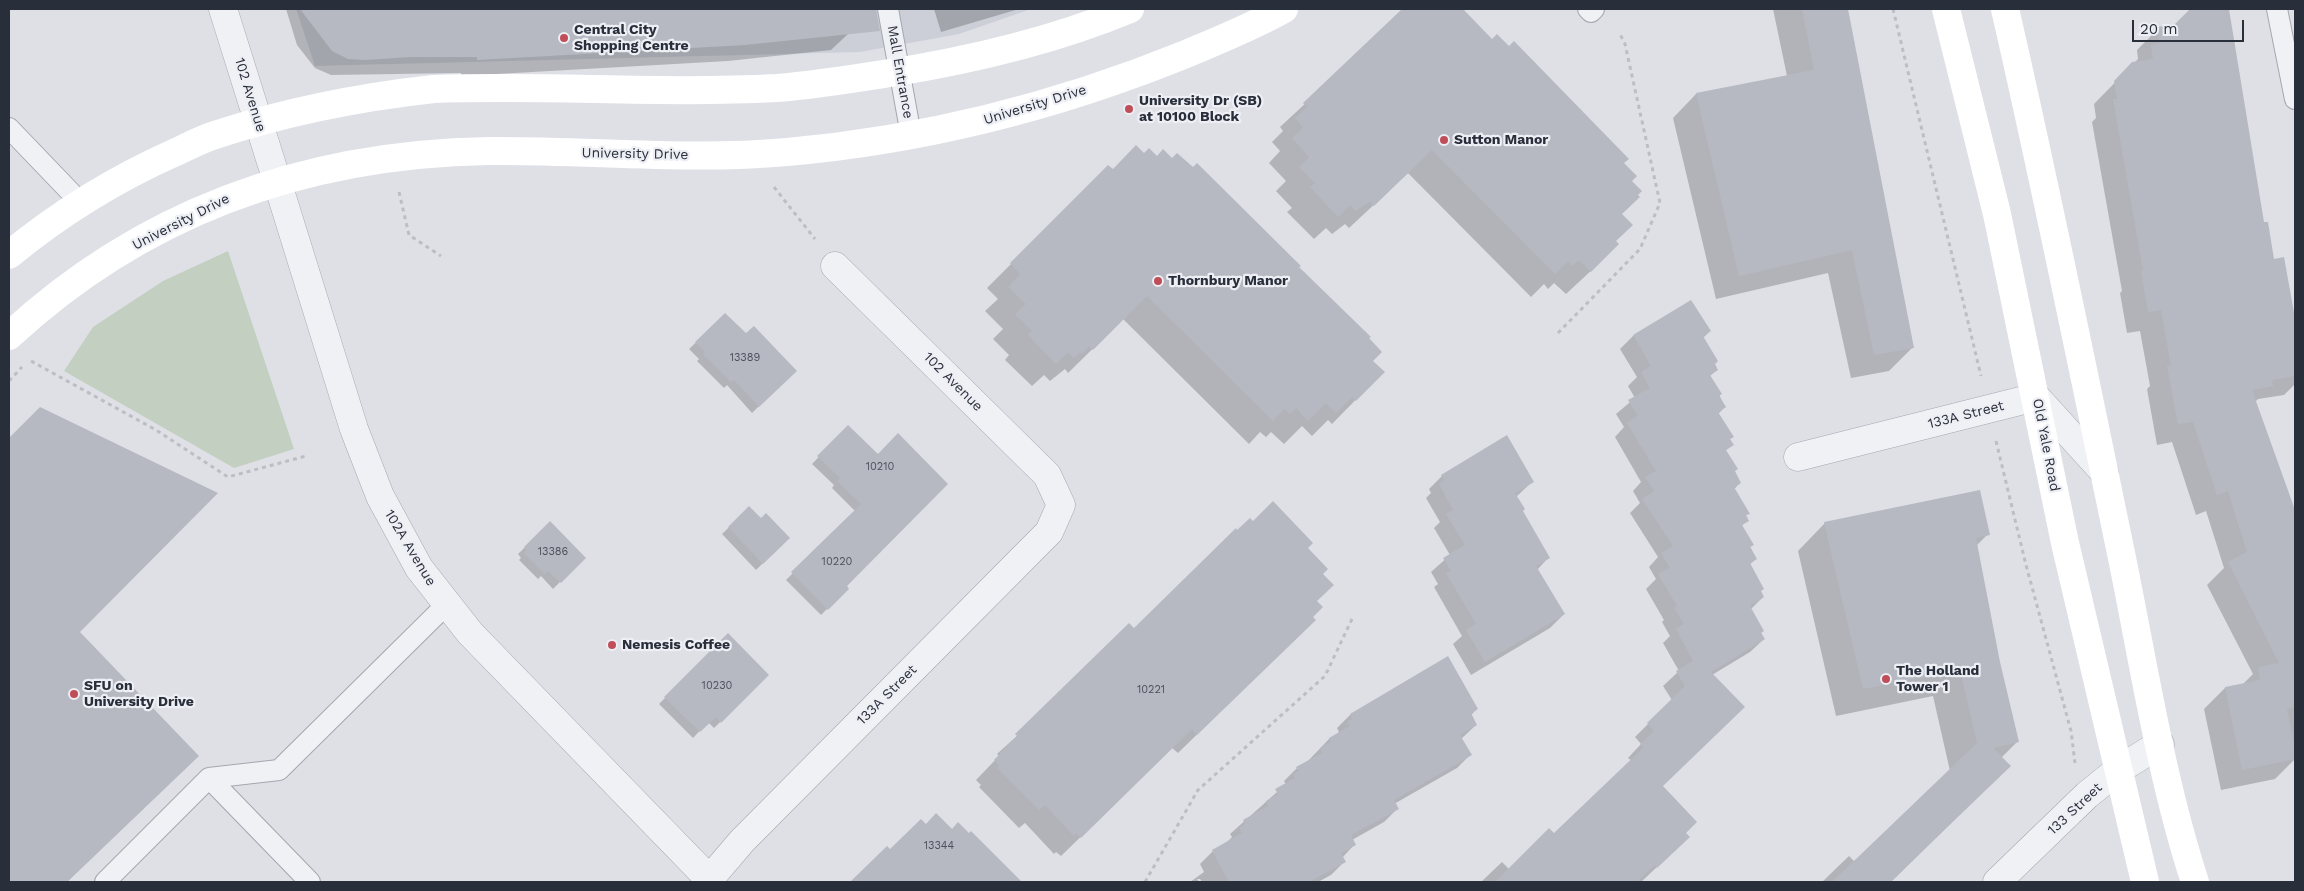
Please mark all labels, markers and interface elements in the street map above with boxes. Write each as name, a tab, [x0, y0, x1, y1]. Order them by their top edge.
scale bar	[2134, 10, 2246, 42]
text: 20 m	[2140, 20, 2178, 38]
place label: Central City Shopping Centre	[574, 22, 689, 54]
street label: Mall Entrance	[884, 24, 916, 120]
marker: Central City Shopping Centre	[558, 32, 570, 44]
street label: 102 Avenue	[231, 56, 269, 134]
street label: University Drive	[981, 81, 1089, 129]
place label: University Dr (SB) at 10100 Block	[1139, 93, 1262, 125]
marker: University Dr (SB) at 10100 Block	[1123, 103, 1135, 115]
place label: Sutton Manor	[1454, 132, 1548, 148]
marker: Sutton Manor	[1438, 134, 1450, 146]
street label: University Drive	[581, 145, 689, 163]
street label: University Drive	[130, 190, 232, 254]
place label: Thornbury Manor	[1168, 273, 1288, 289]
marker: Thornbury Manor	[1152, 275, 1164, 287]
street label: 102 Avenue	[920, 349, 986, 415]
house number: 13389	[730, 351, 760, 365]
street label: 133A Street	[1926, 397, 2006, 433]
street label: Old Yale Road	[2029, 397, 2063, 493]
house number: 10210	[866, 460, 894, 474]
street label: 102A Avenue	[381, 507, 439, 589]
house number: 13386	[538, 545, 568, 559]
house number: 10220	[822, 555, 852, 569]
place label: Nemesis Coffee	[622, 637, 730, 653]
marker: Nemesis Coffee	[606, 639, 618, 651]
street label: 133A Street	[854, 662, 920, 728]
place label: The Holland Tower 1	[1896, 663, 1979, 696]
marker: The Holland Tower 1	[1880, 673, 1892, 685]
place label: SFU on University Drive	[84, 678, 194, 710]
house number: 10230	[702, 679, 732, 693]
house number: 10221	[1137, 683, 1165, 697]
marker: SFU on University Drive	[68, 688, 80, 700]
street label: 133 Street	[2044, 779, 2106, 839]
house number: 13344	[924, 839, 954, 853]

